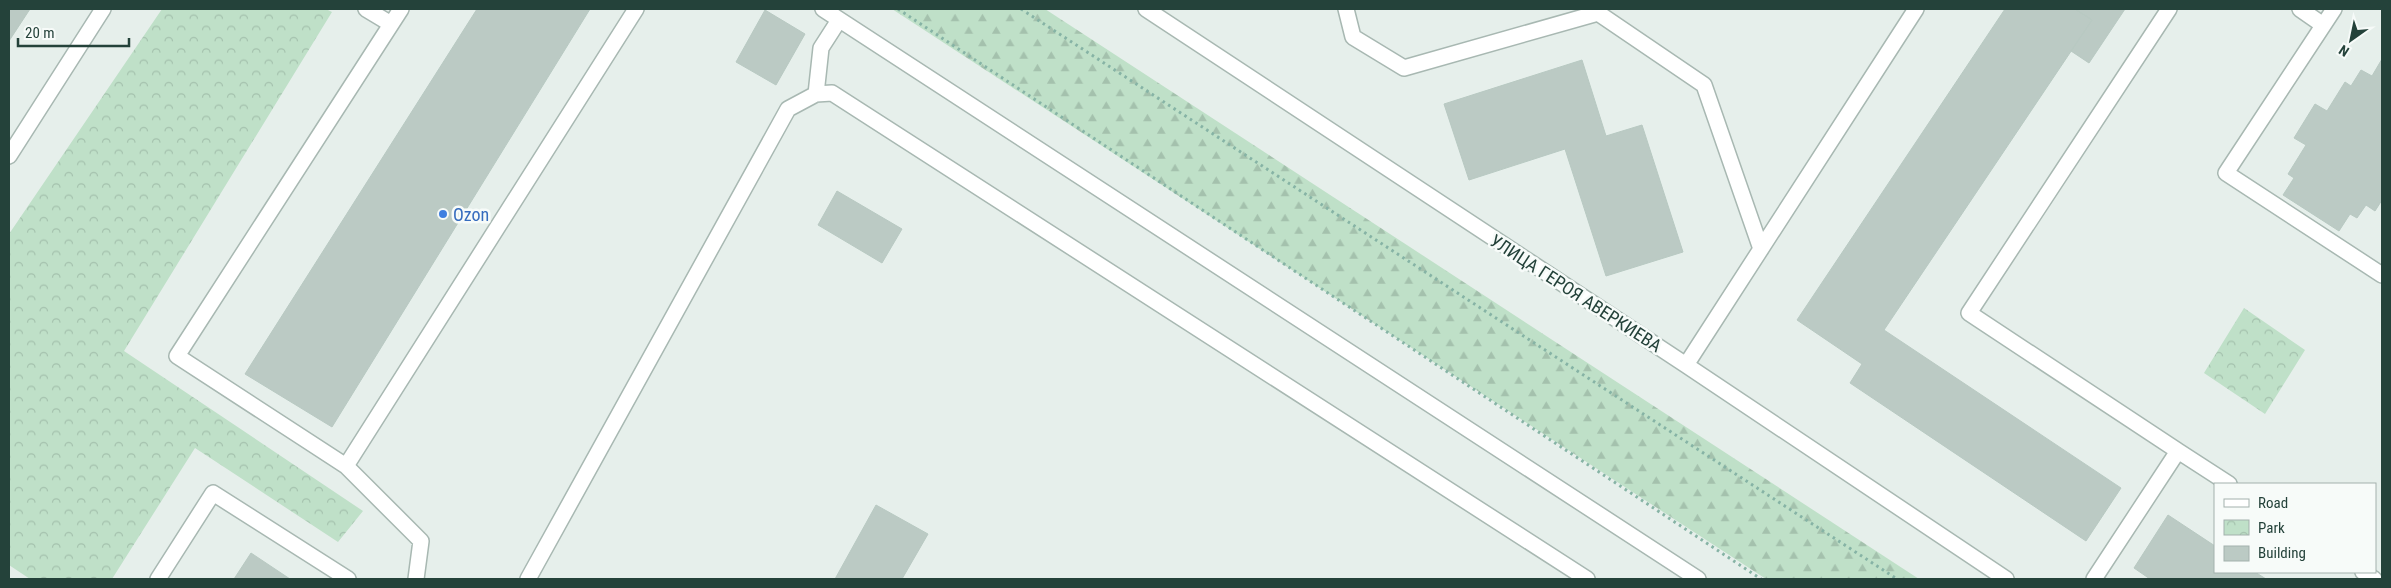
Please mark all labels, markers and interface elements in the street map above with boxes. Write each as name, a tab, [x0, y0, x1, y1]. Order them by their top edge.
scale bar	[18, 15, 129, 47]
north arrow	[2326, 15, 2376, 65]
text: 20 m	[25, 24, 55, 42]
text: N	[2336, 42, 2352, 60]
place label: Ozon	[453, 204, 489, 225]
marker: Ozon	[437, 208, 449, 220]
street label: УЛИЦА ГЕРОЯ АВЕРКИЕВА	[1486, 230, 1666, 357]
legend	[2214, 483, 2376, 573]
text: Road	[2258, 494, 2288, 512]
text: Park	[2258, 519, 2285, 537]
text: Building	[2258, 544, 2306, 562]

